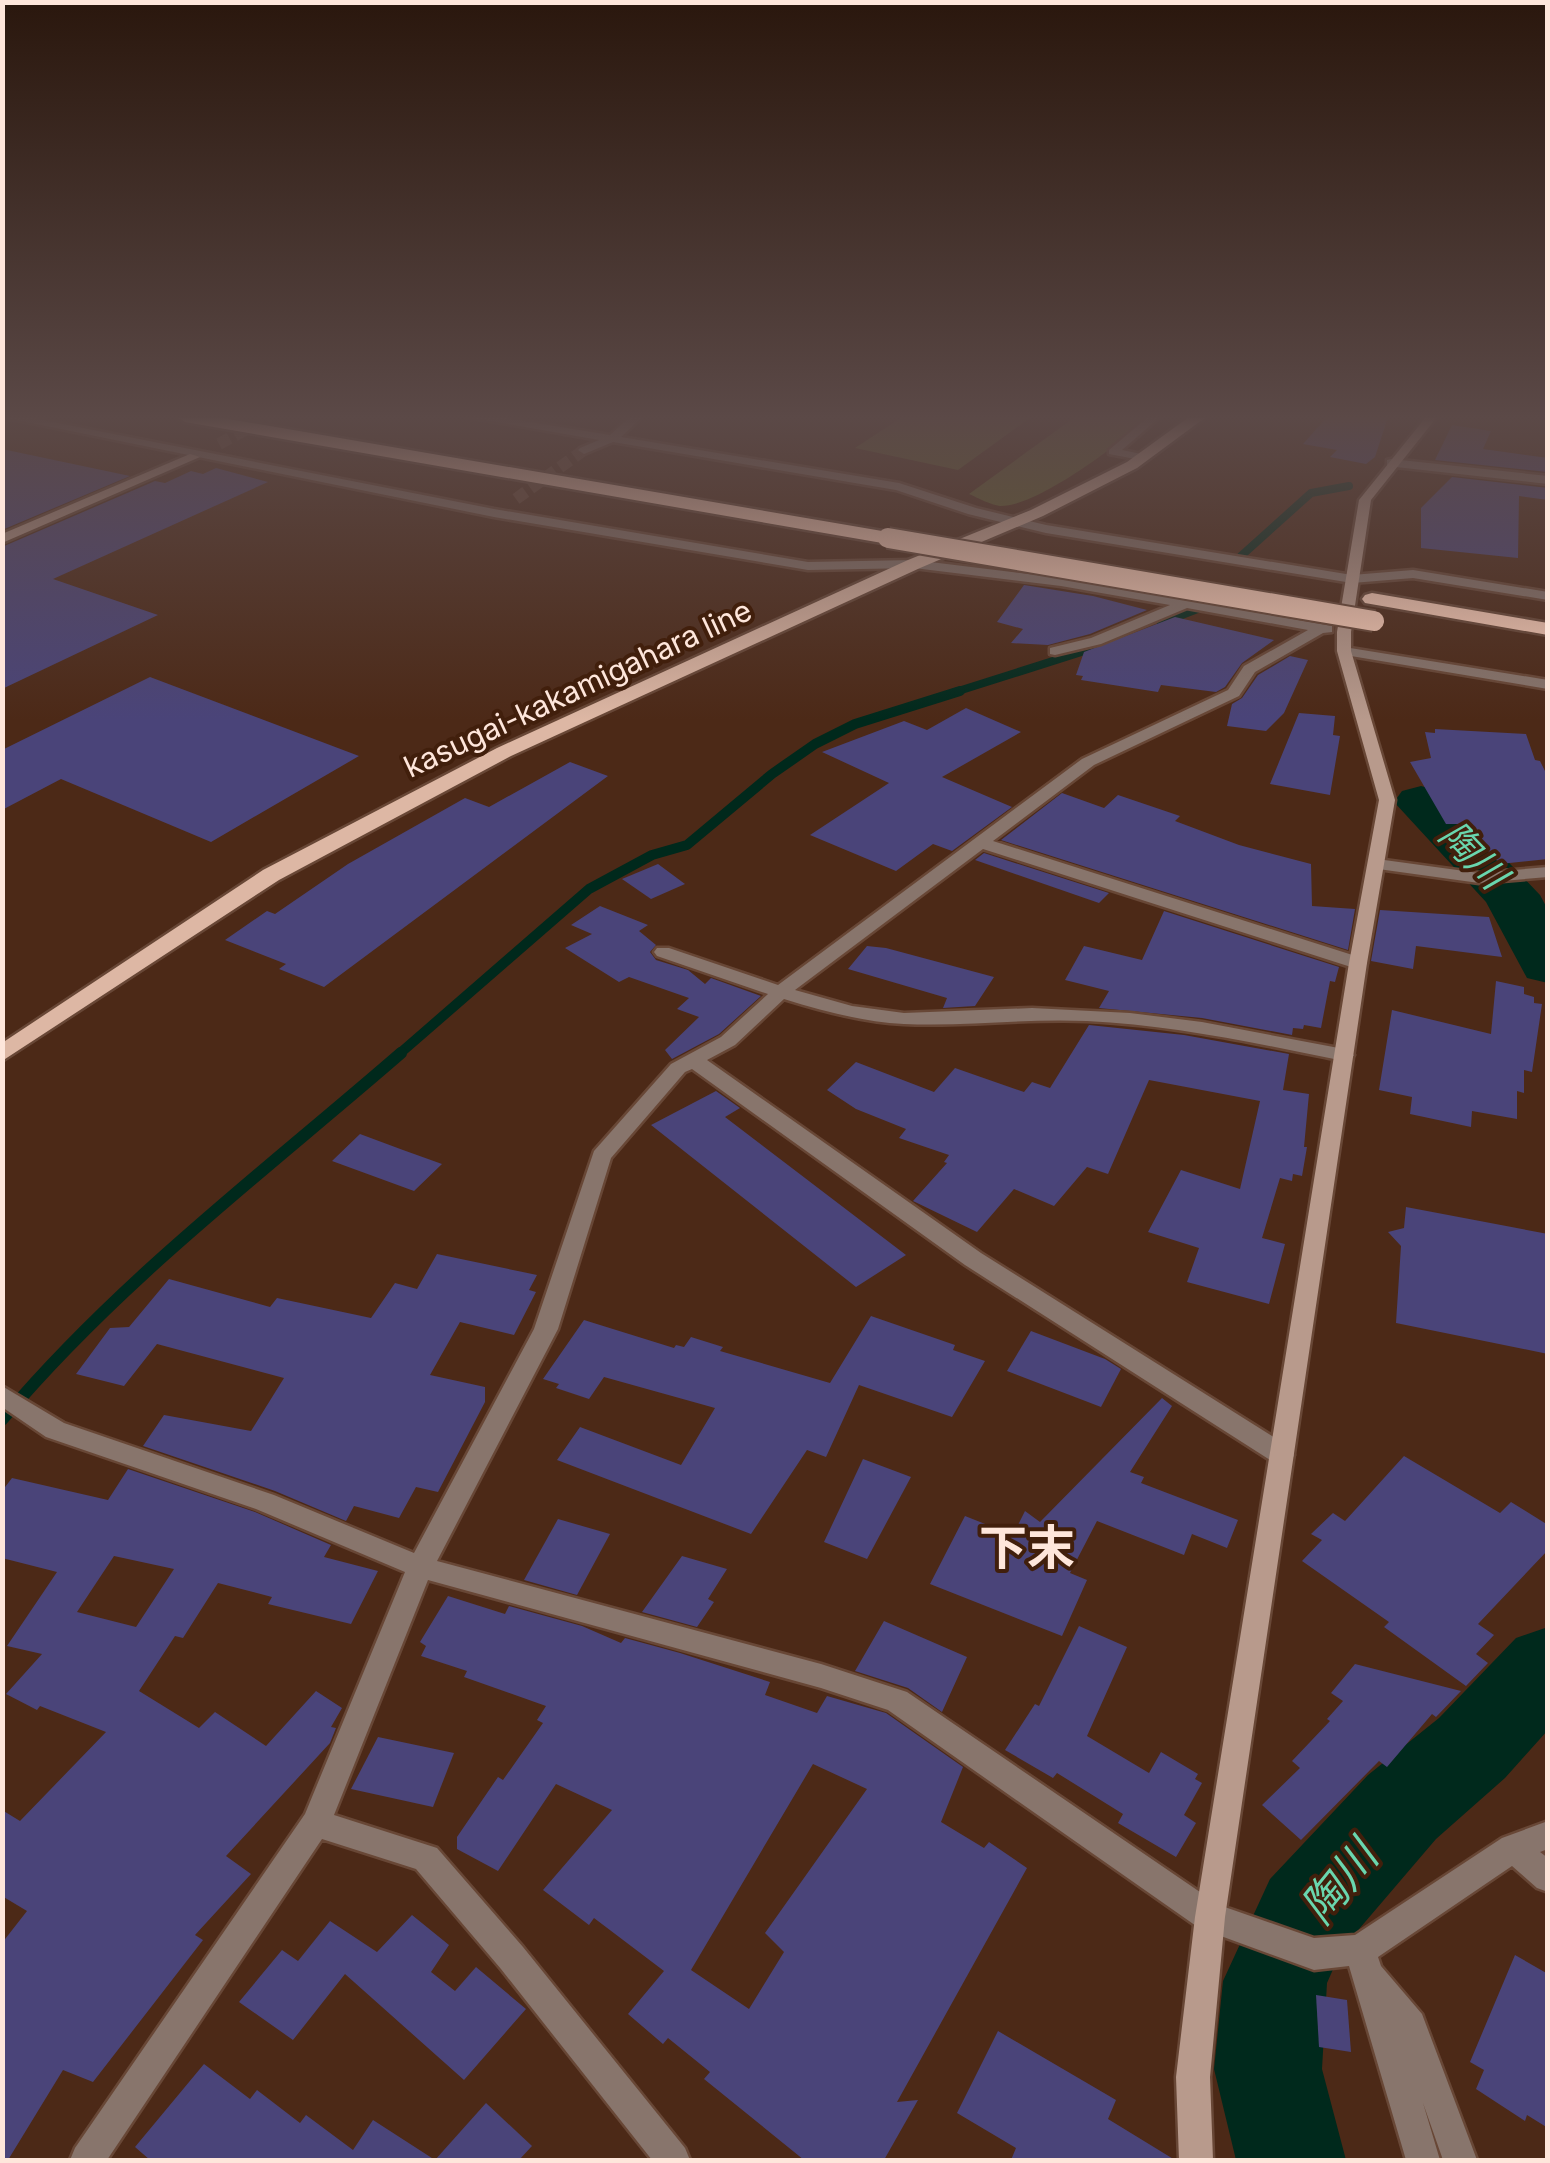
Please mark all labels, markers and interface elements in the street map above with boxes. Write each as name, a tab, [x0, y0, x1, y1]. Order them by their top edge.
street label: kasugai-kakamigahara line	[398, 592, 757, 785]
water label: 陶川	[1431, 811, 1519, 900]
district label: 下末	[979, 1518, 1075, 1577]
water label: 陶川	[1289, 1826, 1391, 1934]

